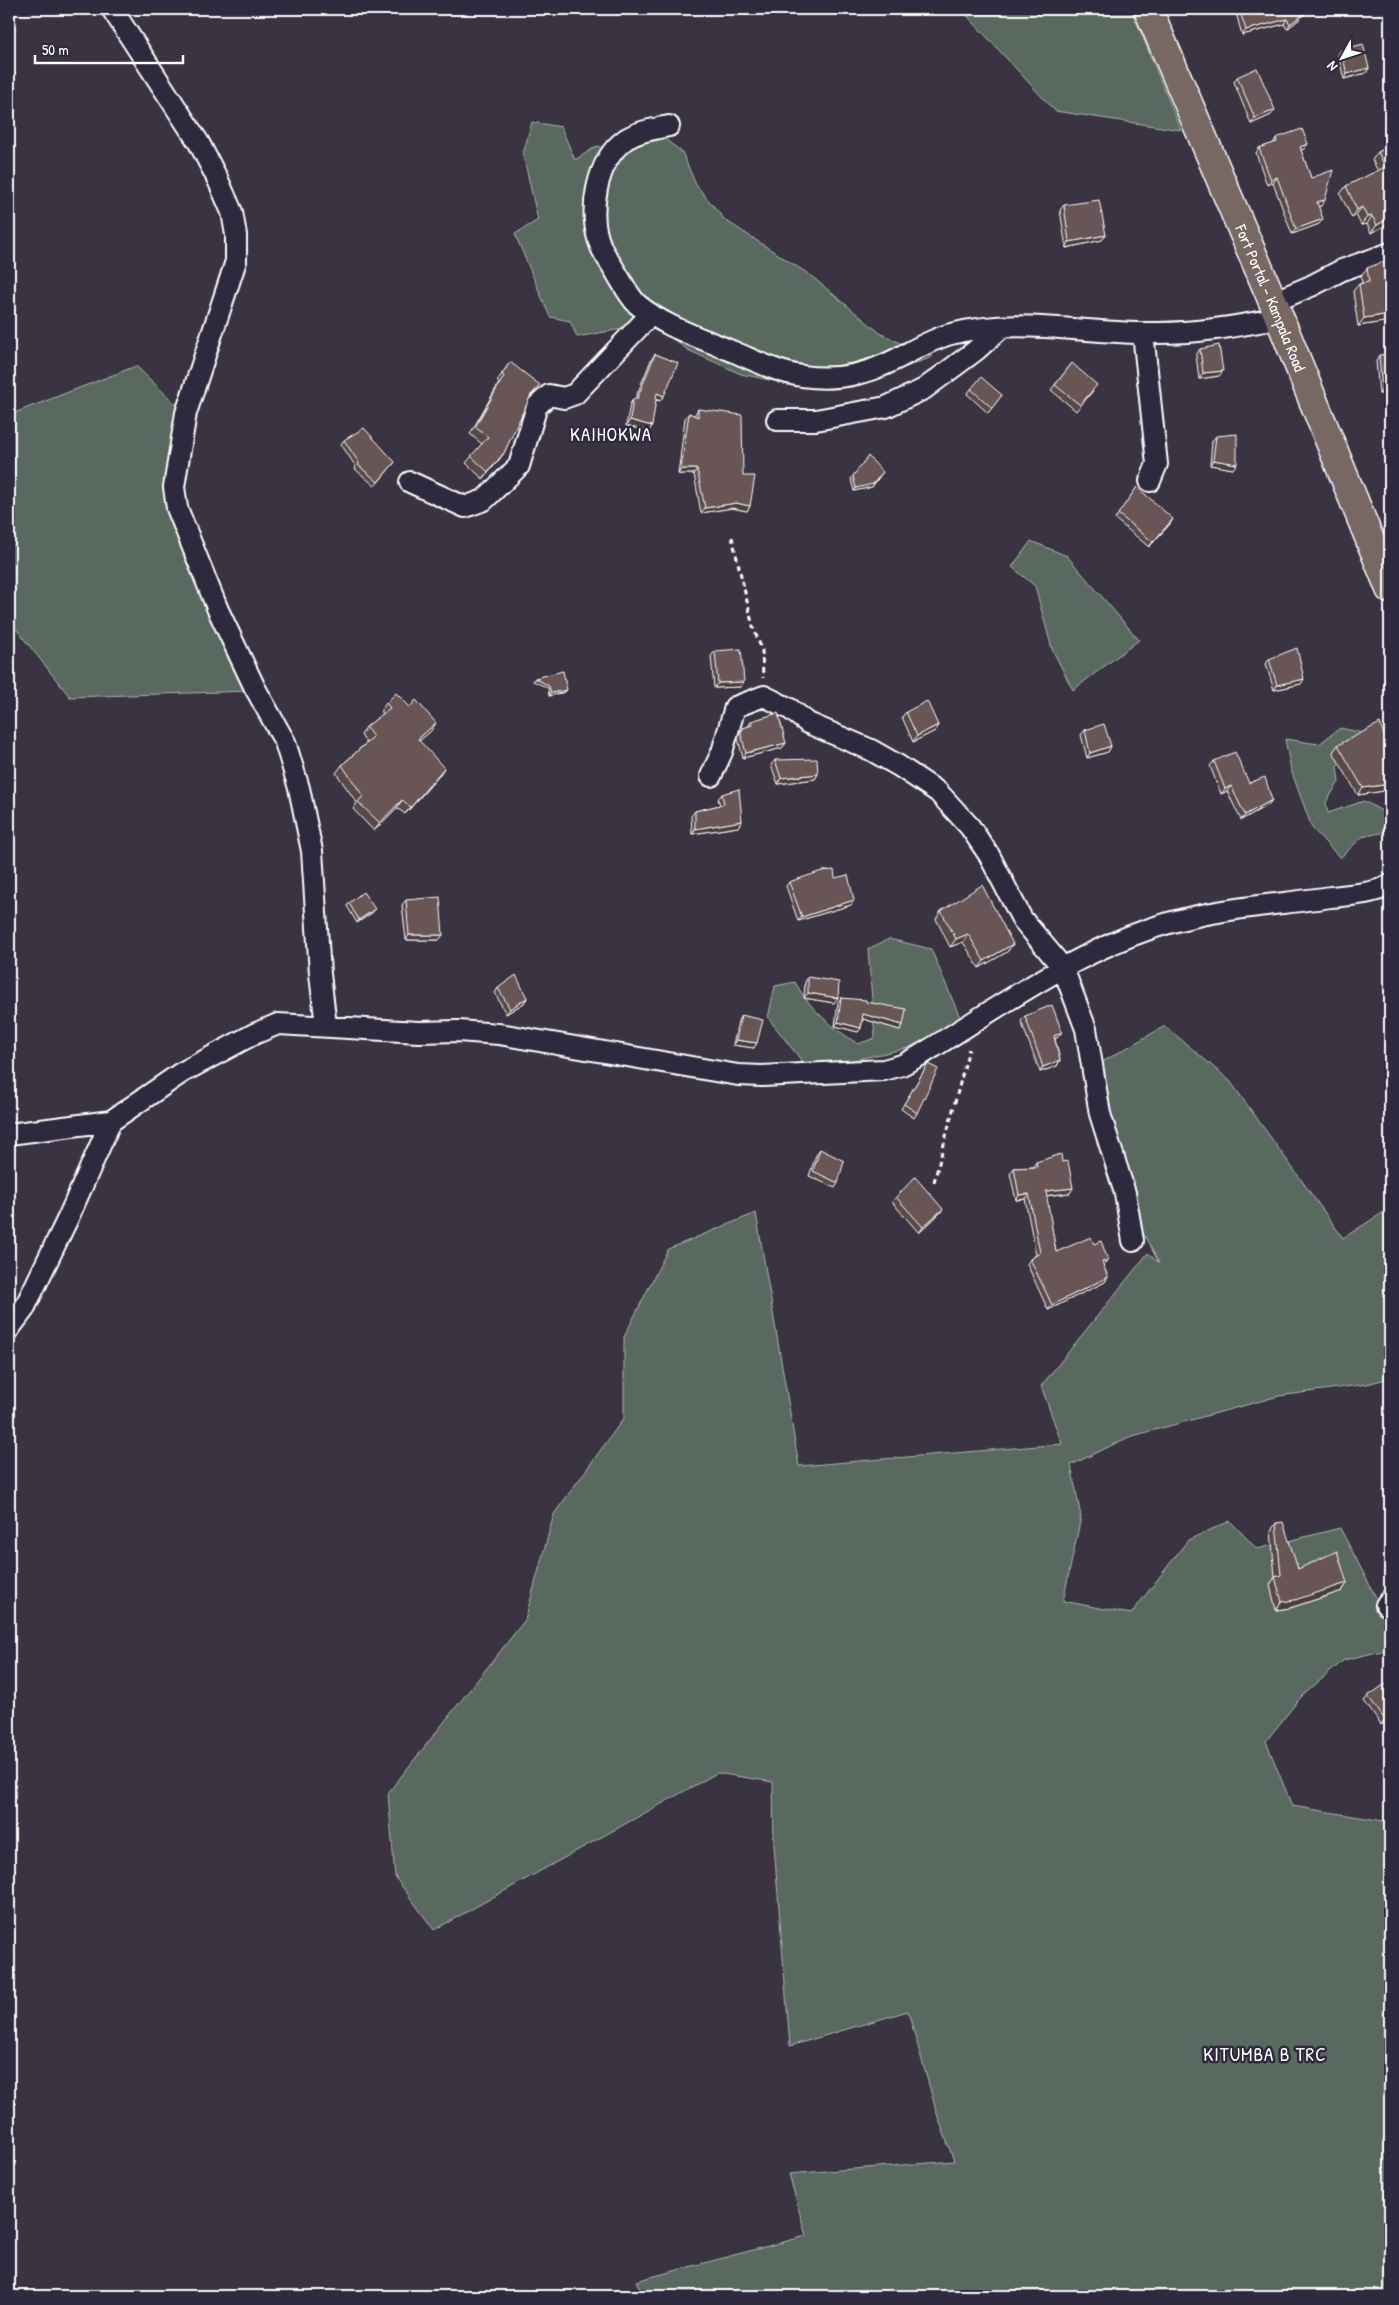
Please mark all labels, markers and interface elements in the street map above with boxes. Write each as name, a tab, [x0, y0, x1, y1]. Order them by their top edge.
scale bar	[35, 32, 182, 64]
north arrow	[1316, 32, 1366, 82]
text: 50 m	[42, 39, 69, 60]
text: N	[1322, 57, 1341, 76]
street label: Fort Portal - Kampala Road	[1230, 220, 1311, 375]
district label: KAIHOKWA	[570, 421, 652, 447]
district label: KITUMBA B TRC	[1203, 2041, 1327, 2067]

